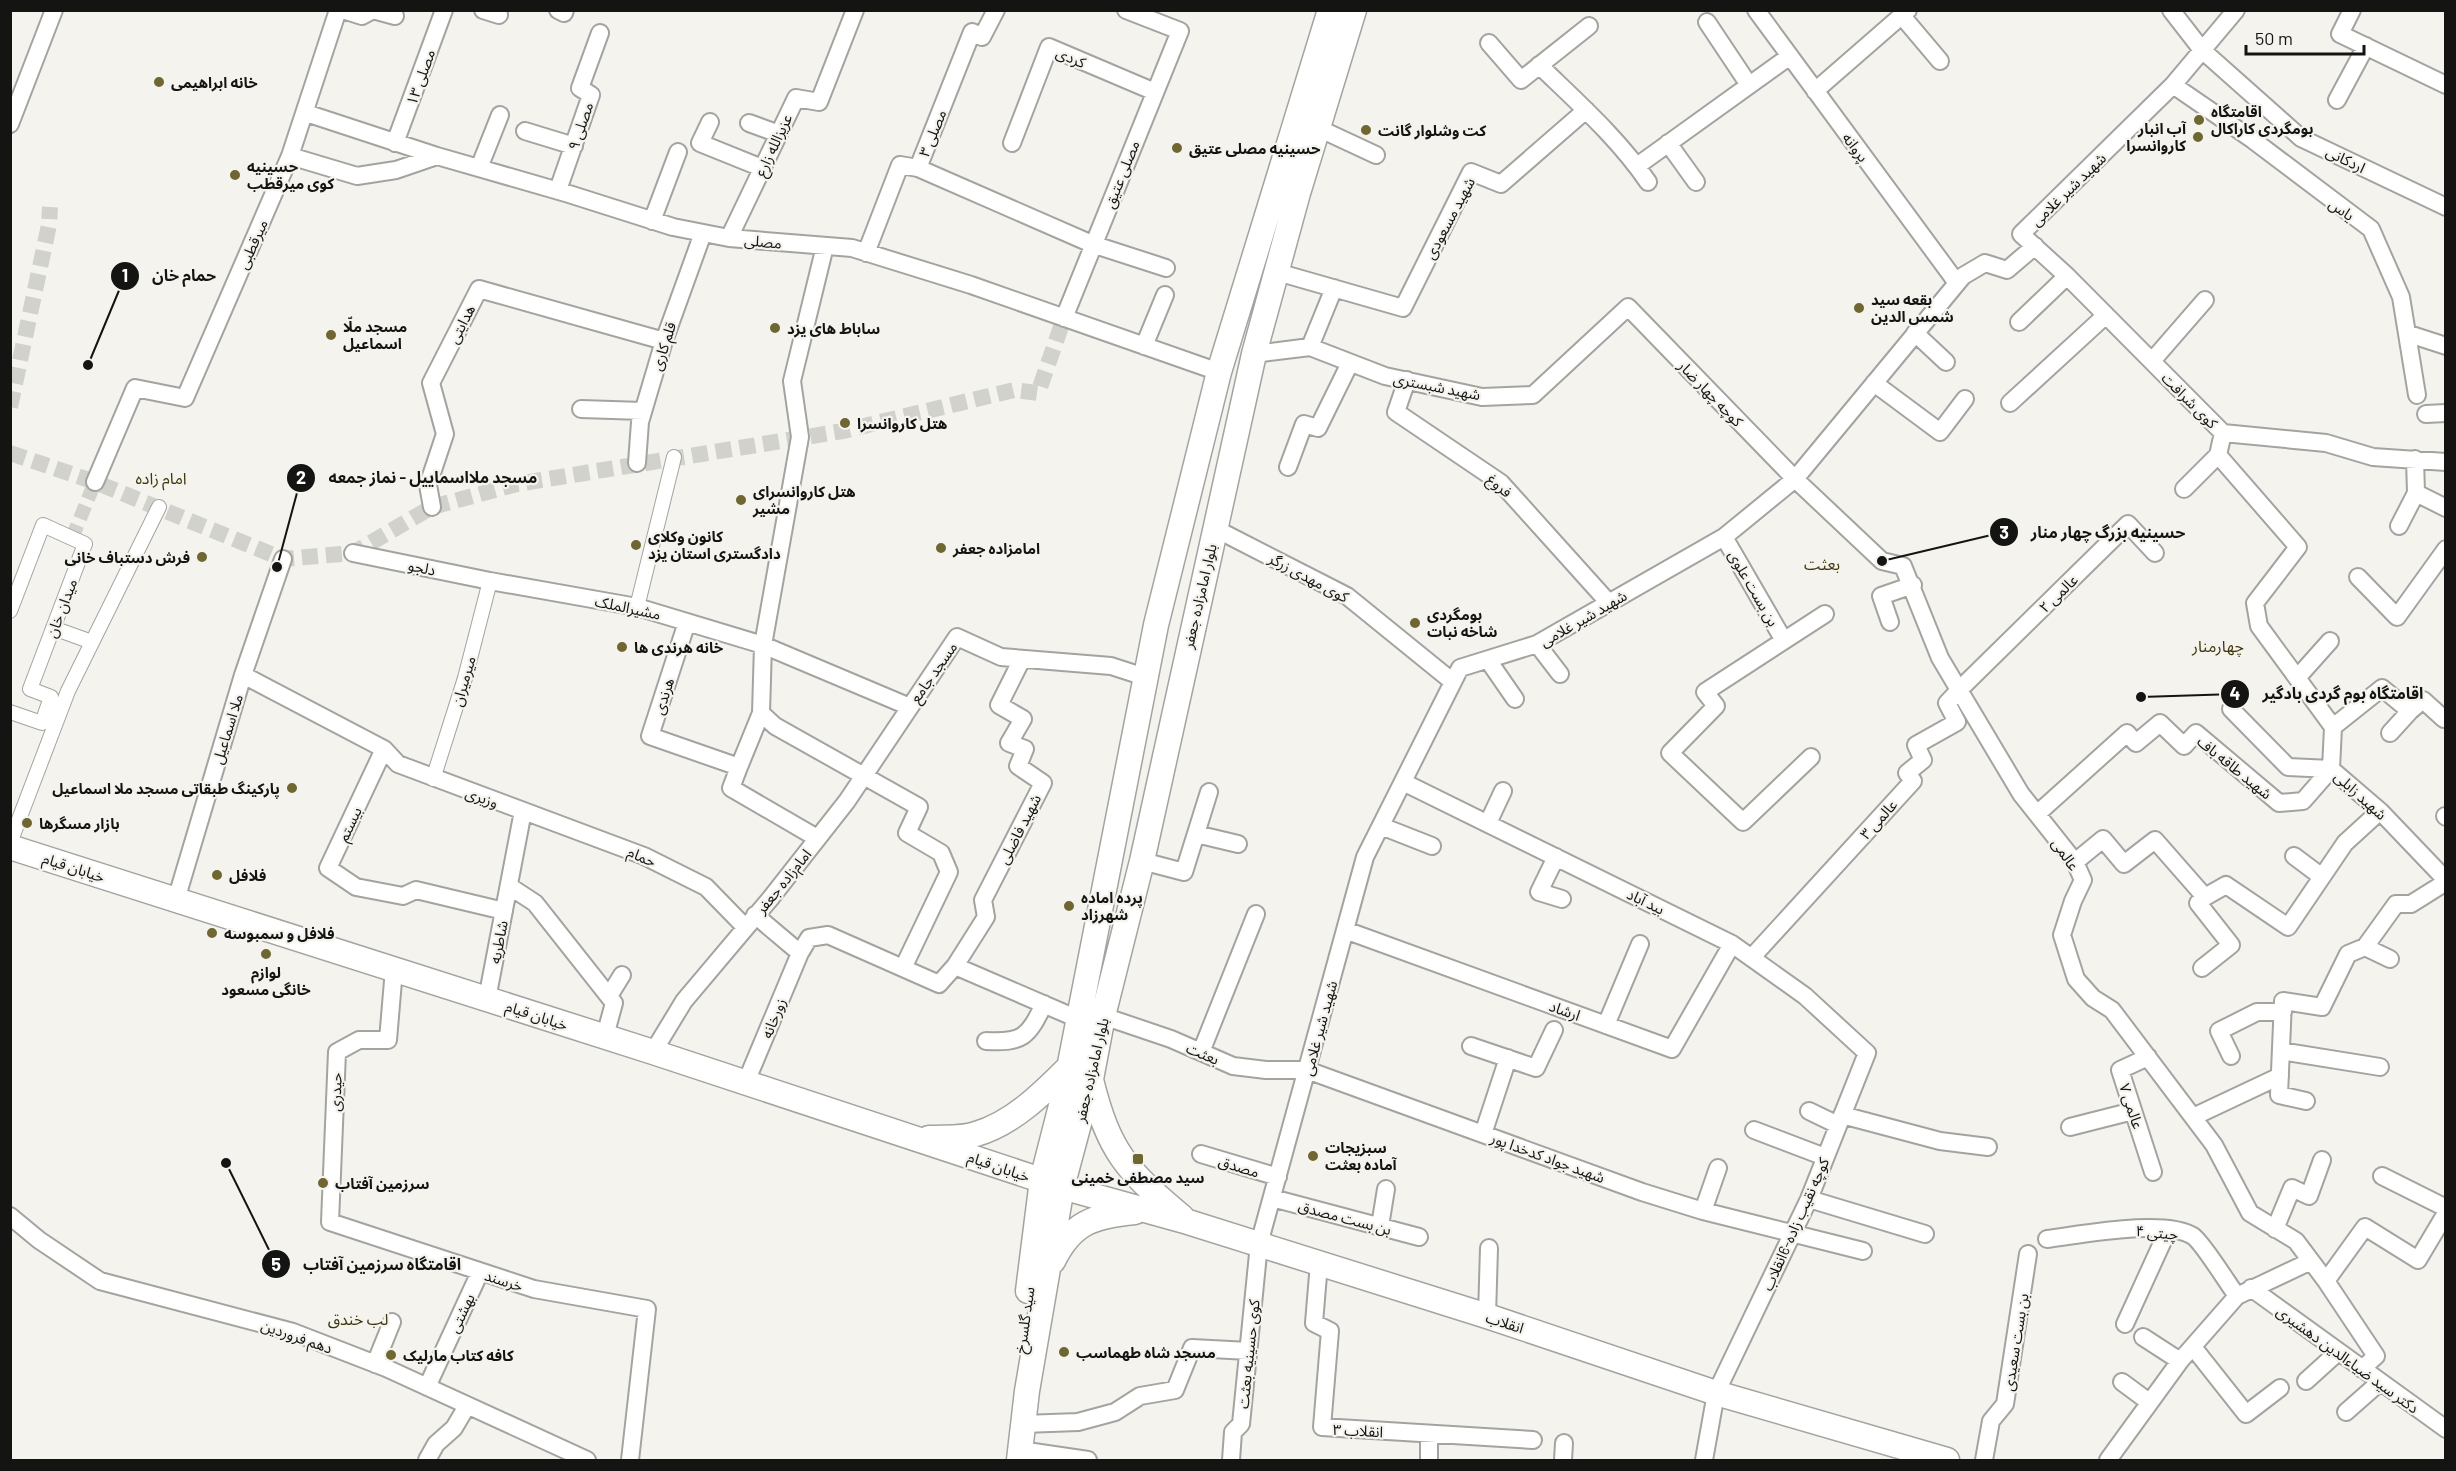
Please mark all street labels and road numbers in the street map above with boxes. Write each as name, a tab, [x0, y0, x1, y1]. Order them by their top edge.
street label: کردی	[1053, 43, 1089, 72]
street label: مصلی ۱۳	[402, 47, 439, 108]
street label: مصلی ۹	[563, 100, 597, 153]
street label: مصلی ۳	[914, 107, 950, 160]
street label: عزیزالله زارع	[751, 110, 799, 181]
street label: پروانه	[1837, 129, 1873, 166]
street label: مصلی عتیق	[1099, 137, 1145, 211]
street label: اردکانی	[2323, 142, 2369, 177]
street label: شهید شیر غلامی	[2027, 148, 2110, 230]
street label: شهید مسعودی	[1420, 174, 1479, 262]
street label: یاس	[2325, 194, 2358, 225]
street label: میرقطبی	[233, 216, 272, 272]
street label: مصلی	[743, 230, 783, 253]
street label: هدایتی	[444, 302, 479, 347]
street label: قلم کاری	[647, 319, 682, 374]
street label: کوچه چهار ضار	[1673, 355, 1748, 432]
street label: کوی شرافت	[2158, 368, 2222, 433]
street label: شهید شبستری	[1392, 369, 1482, 404]
street label: فروغ	[1481, 469, 1516, 504]
street label: بلوار امامزاده جعفر	[1178, 542, 1221, 651]
street label: بن بست علوی	[1724, 547, 1783, 630]
street label: کوی مهدی زرگر	[1265, 548, 1353, 607]
street label: دلجو	[406, 555, 437, 580]
street label: عالمی ۲	[2035, 570, 2082, 617]
street label: میدان خان	[42, 576, 81, 640]
street label: شهید شیر غلامی	[1536, 586, 1631, 651]
street label: مشیرالملک	[593, 591, 663, 624]
street label: مسجد جامع	[905, 638, 964, 708]
street label: میرمیران	[447, 654, 480, 709]
street label: هرندی	[649, 675, 678, 717]
street label: ملا اسماعیل	[208, 692, 247, 767]
street label: شهید طاقه باف	[2193, 731, 2276, 803]
street label: شهید زابلی	[2330, 767, 2391, 824]
street label: وزیری	[463, 783, 501, 812]
street label: شهید فاضلی	[994, 791, 1045, 867]
street label: عالمی ۳	[1856, 795, 1901, 843]
street label: بیستم	[333, 804, 368, 846]
street label: عالمی	[2048, 834, 2084, 875]
street label: حمام	[624, 842, 659, 873]
street label: امام‌زاده جعفر	[751, 845, 817, 920]
street label: خیابان قیام	[40, 848, 108, 888]
street label: بید آباد	[1624, 884, 1668, 918]
street label: شاطریه	[485, 919, 512, 965]
street label: شهید شیر غلامی	[1298, 978, 1341, 1078]
street label: زورخانه	[757, 995, 790, 1041]
street label: خیابان قیام	[503, 996, 571, 1036]
street label: ارشاد	[1547, 996, 1583, 1025]
street label: بلوار امامزاده جعفر	[1070, 1016, 1113, 1125]
street label: بعثت	[1184, 1038, 1222, 1068]
street label: حیدری	[325, 1072, 346, 1112]
street label: عالمی ۷	[2115, 1081, 2148, 1132]
street label: شهید جواد کدخدا پور	[1487, 1128, 1608, 1188]
street label: خیابان قیام	[965, 1147, 1033, 1188]
street label: مصدق	[1216, 1151, 1262, 1182]
street label: کوچه نقیب زاده-6انقلاب	[1758, 1154, 1835, 1294]
street label: بن بست مصدق	[1296, 1196, 1394, 1239]
street label: چیتی ۴	[2135, 1221, 2179, 1245]
street label: خرسند	[482, 1265, 526, 1296]
street label: سید گلسرخ	[1010, 1285, 1042, 1355]
street label: بهشتی	[444, 1291, 479, 1336]
street label: بن بست سعیدی	[1998, 1292, 2033, 1392]
street label: کوی حسینیه بعثت	[1233, 1298, 1264, 1410]
street label: دکتر سید ضیاءالدین دهشیری	[2273, 1301, 2423, 1417]
street label: انقلاب	[1484, 1307, 1526, 1337]
street label: دهم فروردین	[258, 1315, 335, 1359]
street label: انقلاب ۳	[1332, 1420, 1384, 1441]

